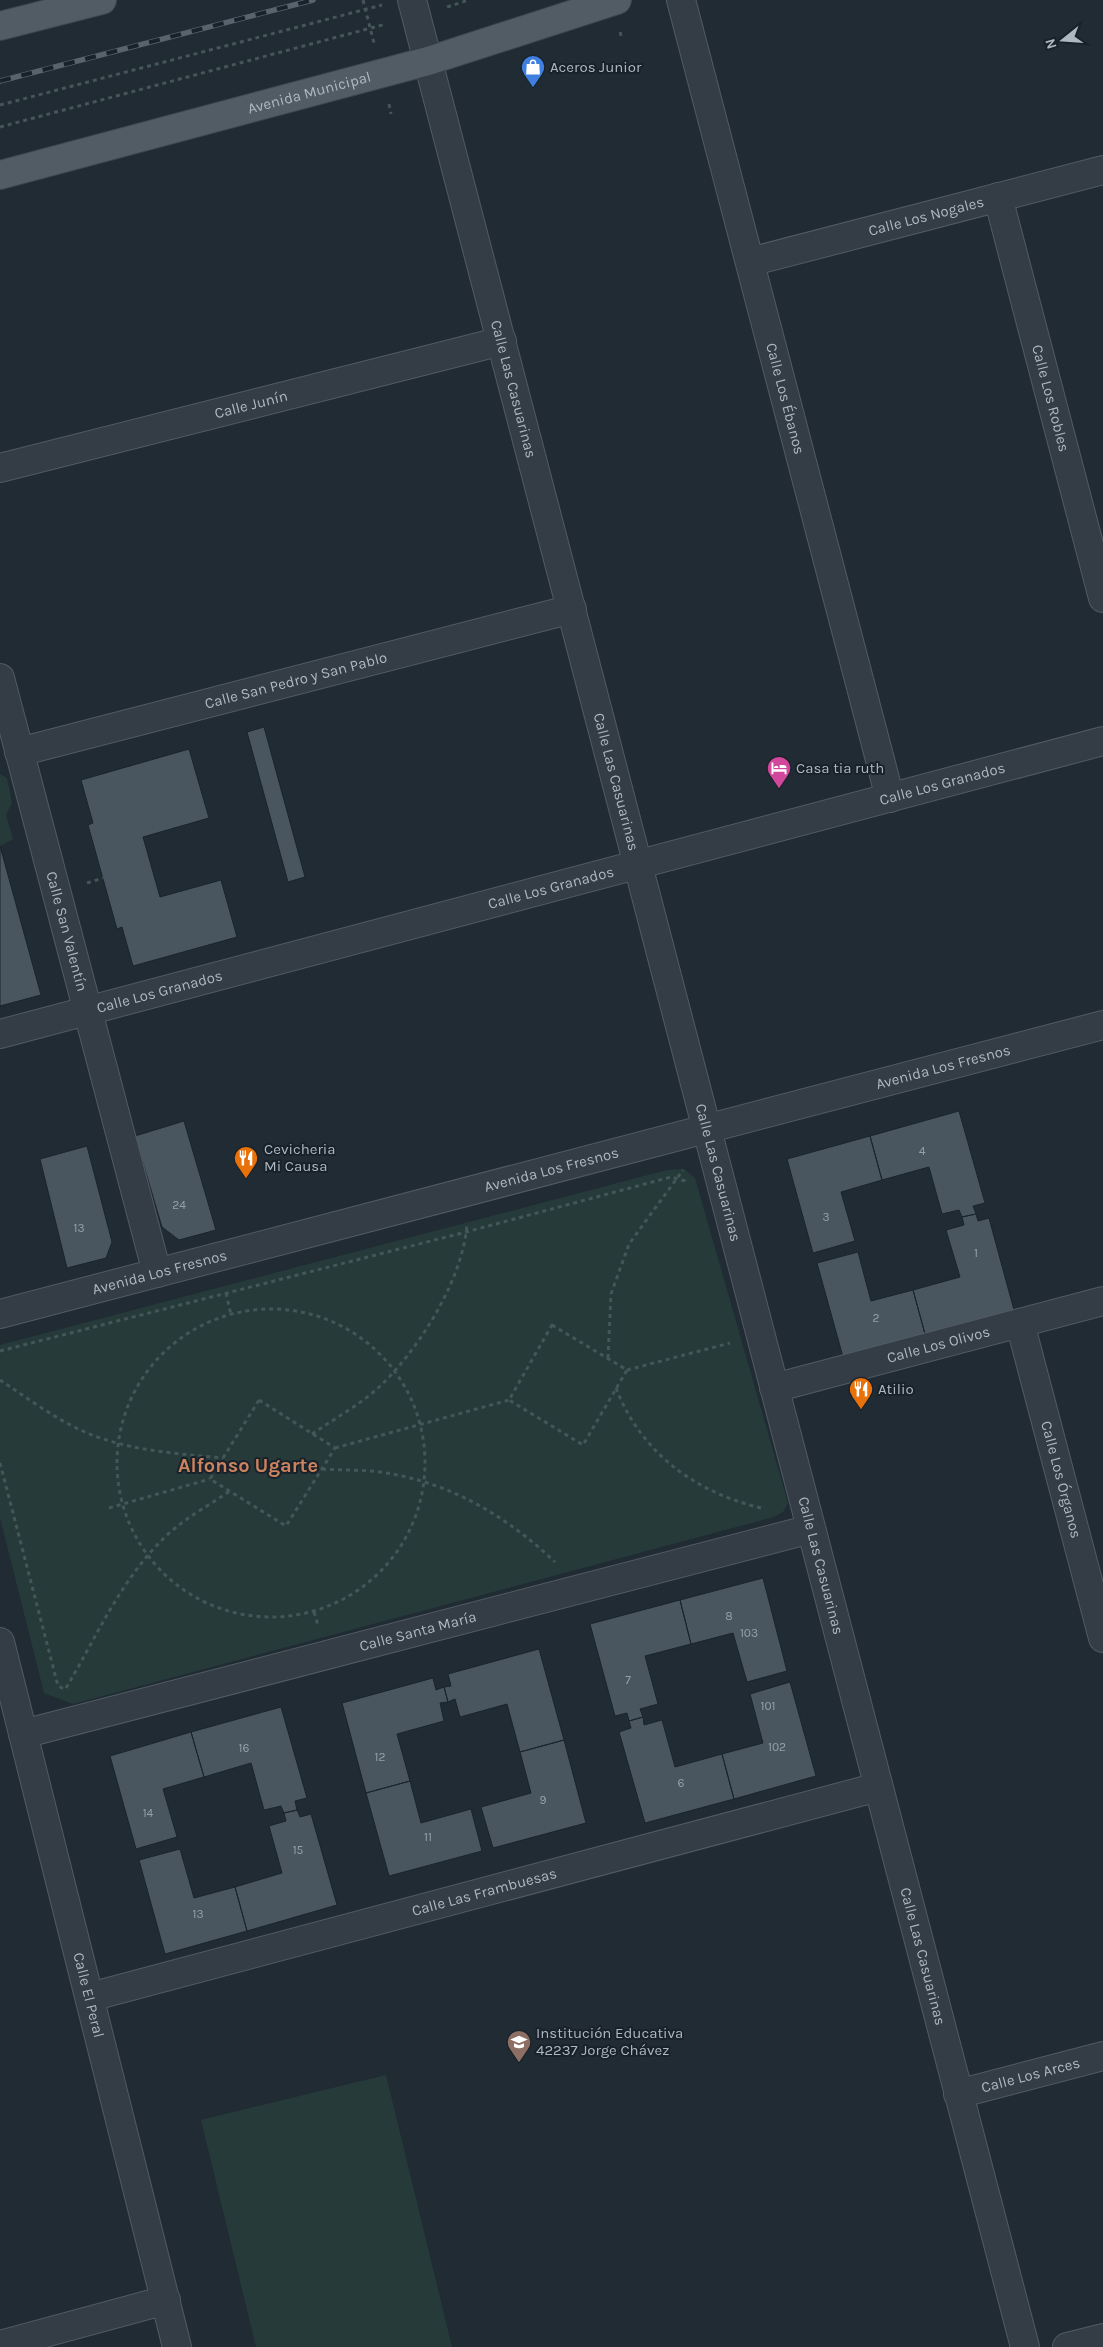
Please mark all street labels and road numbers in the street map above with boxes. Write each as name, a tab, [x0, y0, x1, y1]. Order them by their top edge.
street label: Avenida Municipal	[246, 68, 373, 118]
street label: Calle Los Nogales	[866, 192, 986, 240]
street label: Calle Las Casuarinas	[487, 318, 540, 460]
street label: Calle Los Ébanos	[762, 341, 809, 456]
street label: Calle Los Robles	[1028, 343, 1073, 454]
street label: Calle Junín	[213, 387, 290, 422]
street label: Calle San Pedro y San Pablo	[203, 648, 389, 713]
street label: Calle Las Casuarinas	[590, 711, 643, 853]
street label: Calle Los Granados	[877, 758, 1007, 809]
street label: Calle Los Granados	[486, 862, 616, 913]
street label: Calle San Valentín	[42, 869, 91, 993]
street label: Calle Los Granados	[95, 966, 224, 1017]
street label: Avenida Los Fresnos	[874, 1041, 1012, 1093]
street label: Calle Las Casuarinas	[692, 1102, 745, 1244]
street label: Avenida Los Fresnos	[482, 1143, 621, 1196]
street label: Avenida Los Fresnos	[90, 1246, 229, 1298]
street label: Calle Los Olivos	[885, 1322, 992, 1367]
street label: Calle Los Órganos	[1037, 1419, 1085, 1540]
street label: Calle Las Casuarinas	[794, 1495, 847, 1636]
street label: Calle Santa María	[357, 1607, 478, 1655]
street label: Calle Las Frambuesas	[410, 1864, 559, 1920]
street label: Calle Las Casuarinas	[896, 1886, 950, 2027]
street label: Calle El Peral	[69, 1951, 108, 2040]
street label: Calle Los Arces	[979, 2053, 1082, 2097]

